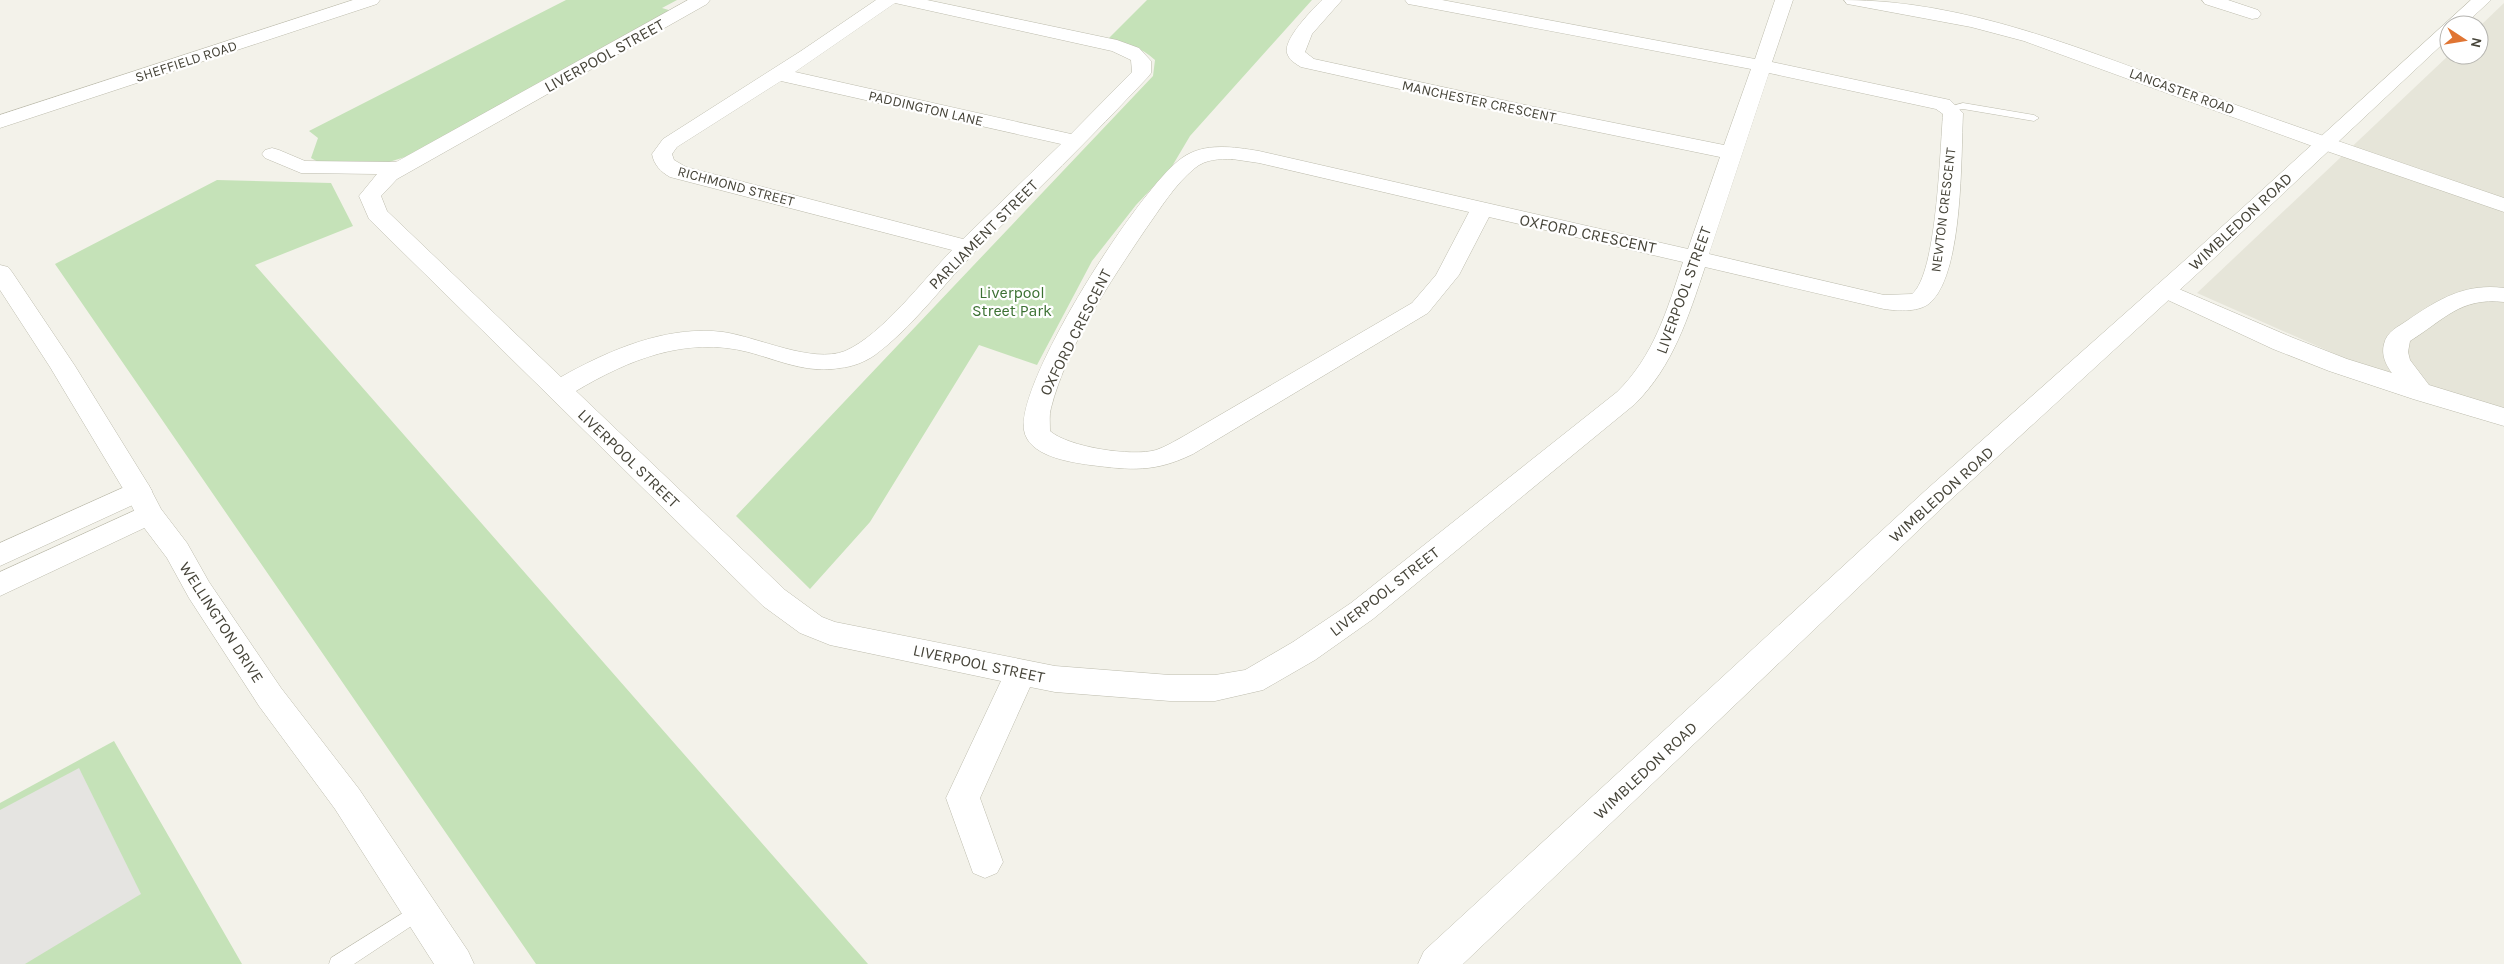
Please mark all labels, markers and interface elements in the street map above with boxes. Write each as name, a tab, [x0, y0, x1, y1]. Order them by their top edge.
street label: LIVERPOOL STREET	[541, 15, 667, 96]
north arrow	[2439, 15, 2489, 65]
text: N	[2467, 36, 2486, 49]
street label: SHEFFIELD ROAD	[133, 37, 239, 86]
street label: LANCASTER ROAD	[2127, 65, 2237, 118]
street label: MANCHESTER CRESCENT	[1400, 77, 1557, 126]
street label: PADDINGTON LANE	[867, 87, 985, 130]
street label: NEWTON CRESCENT	[1927, 147, 1960, 273]
street label: RICHMOND STREET	[676, 163, 796, 210]
street label: WIMBLEDON ROAD	[2185, 169, 2296, 274]
street label: PARLIAMENT STREET	[925, 176, 1042, 293]
street label: OXFORD CRESCENT	[1518, 210, 1658, 257]
street label: LIVERPOOL STREET	[1652, 224, 1715, 356]
street label: OXFORD CRESCENT	[1035, 266, 1116, 399]
park label: Liverpool Street Park	[972, 283, 1052, 320]
street label: LIVERPOOL STREET	[574, 405, 683, 512]
street label: WIMBLEDON ROAD	[1885, 442, 1998, 546]
street label: LIVERPOOL STREET	[1326, 543, 1443, 640]
street label: WELLINGTON DRIVE	[176, 558, 268, 686]
street label: LIVERPOOL STREET	[911, 640, 1046, 687]
street label: WIMBLEDON ROAD	[1590, 718, 1701, 823]

